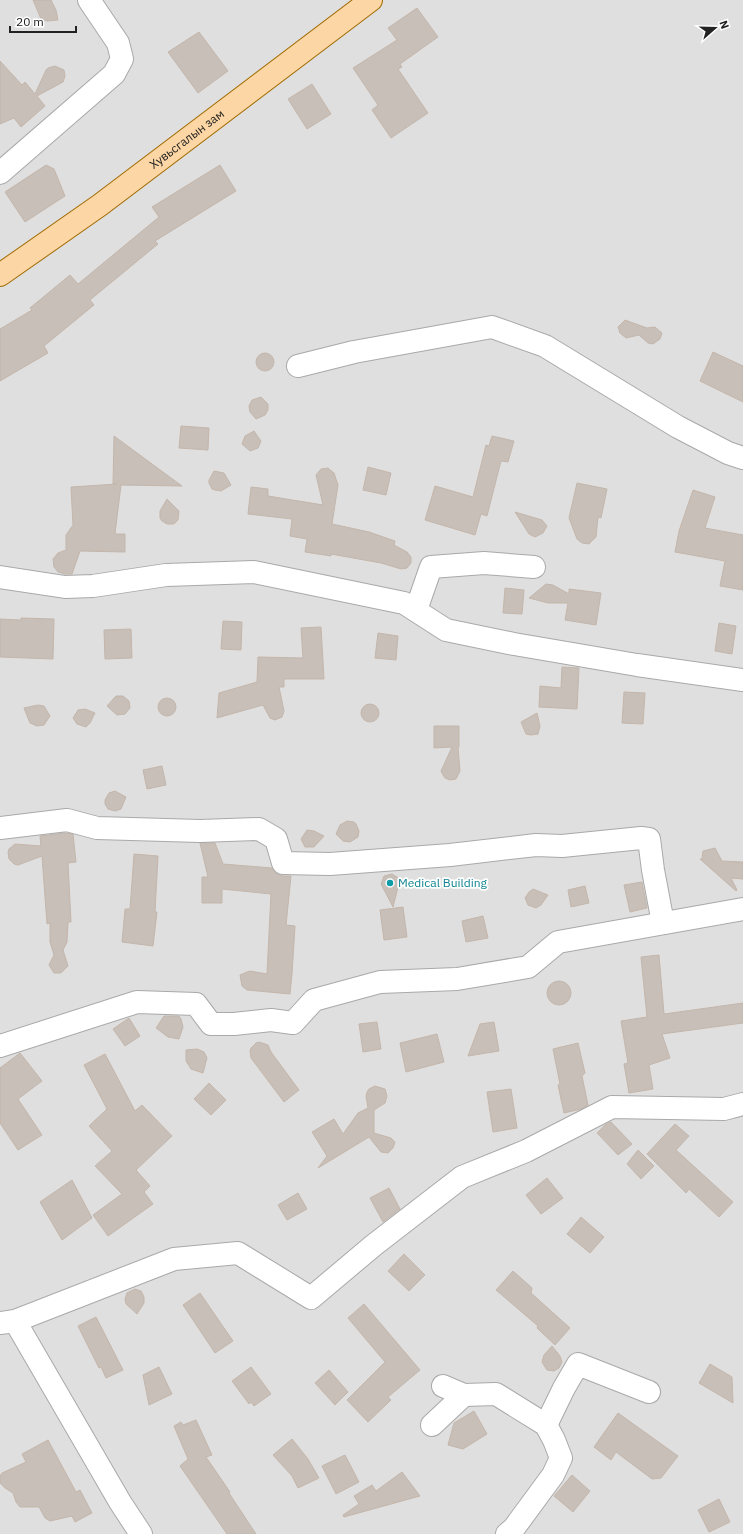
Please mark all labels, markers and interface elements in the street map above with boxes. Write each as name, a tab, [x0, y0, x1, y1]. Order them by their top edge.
scale bar	[10, 8, 76, 34]
north arrow	[695, 8, 735, 48]
text: 20 m	[16, 14, 44, 29]
text: N	[716, 18, 732, 31]
street label: Хувьсгалын зам	[146, 106, 227, 172]
place label: Medical Building	[398, 875, 488, 890]
marker: Medical Building	[385, 878, 395, 888]

